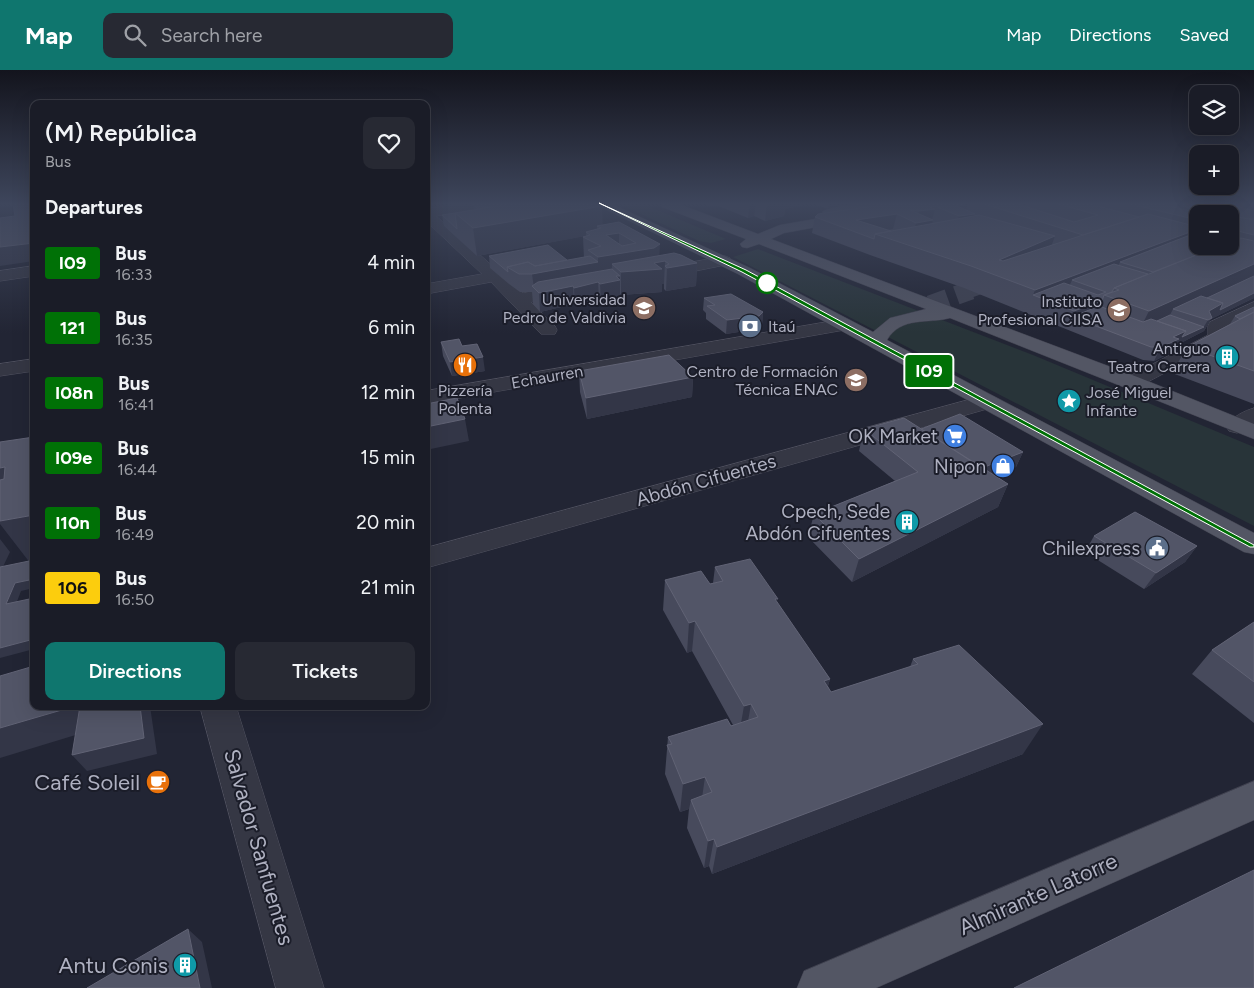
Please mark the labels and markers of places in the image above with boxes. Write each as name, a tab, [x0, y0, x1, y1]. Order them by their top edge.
unlabelled marker	[756, 272, 778, 294]
place label: Universidad Pedro de Valdivia	[503, 290, 626, 327]
place label: Instituto Profesional CIISA	[978, 292, 1102, 329]
school or university icon: Universidad Pedro de Valdivia	[631, 295, 657, 321]
school or university icon: Instituto Profesional CIISA	[1106, 297, 1132, 323]
bank icon: Itaú	[737, 313, 763, 339]
place label: Itaú	[768, 317, 795, 336]
place label: Antiguo Teatro Carrera	[1108, 339, 1210, 376]
building icon: Antiguo Teatro Carrera	[1214, 344, 1240, 370]
restaurant icon: Pizzería Polenta	[452, 352, 478, 378]
place label: Centro de Formación Técnica ENAC	[686, 362, 838, 399]
school or university icon: Centro de Formación Técnica ENAC	[843, 367, 869, 393]
place label: Pizzería Polenta	[438, 381, 492, 418]
place label: José Miguel Infante	[1086, 383, 1172, 420]
place icon: José Miguel Infante	[1056, 388, 1082, 414]
supermarket icon: OK Market	[942, 423, 968, 449]
place label: OK Market	[848, 425, 938, 448]
shop icon: Nipon	[990, 453, 1016, 479]
place label: Nipon	[934, 455, 986, 478]
place label: Cpech, Sede Abdón Cifuentes	[745, 500, 890, 545]
building icon: Cpech, Sede Abdón Cifuentes	[894, 509, 920, 535]
public building icon: Chilexpress	[1144, 535, 1170, 561]
place label: Chilexpress	[1042, 537, 1140, 560]
place label: Café Soleil	[34, 769, 140, 796]
cafe icon: Café Soleil	[145, 769, 171, 795]
place label: Antu Conis	[59, 952, 168, 979]
building icon: Antu Conis	[172, 952, 198, 978]

